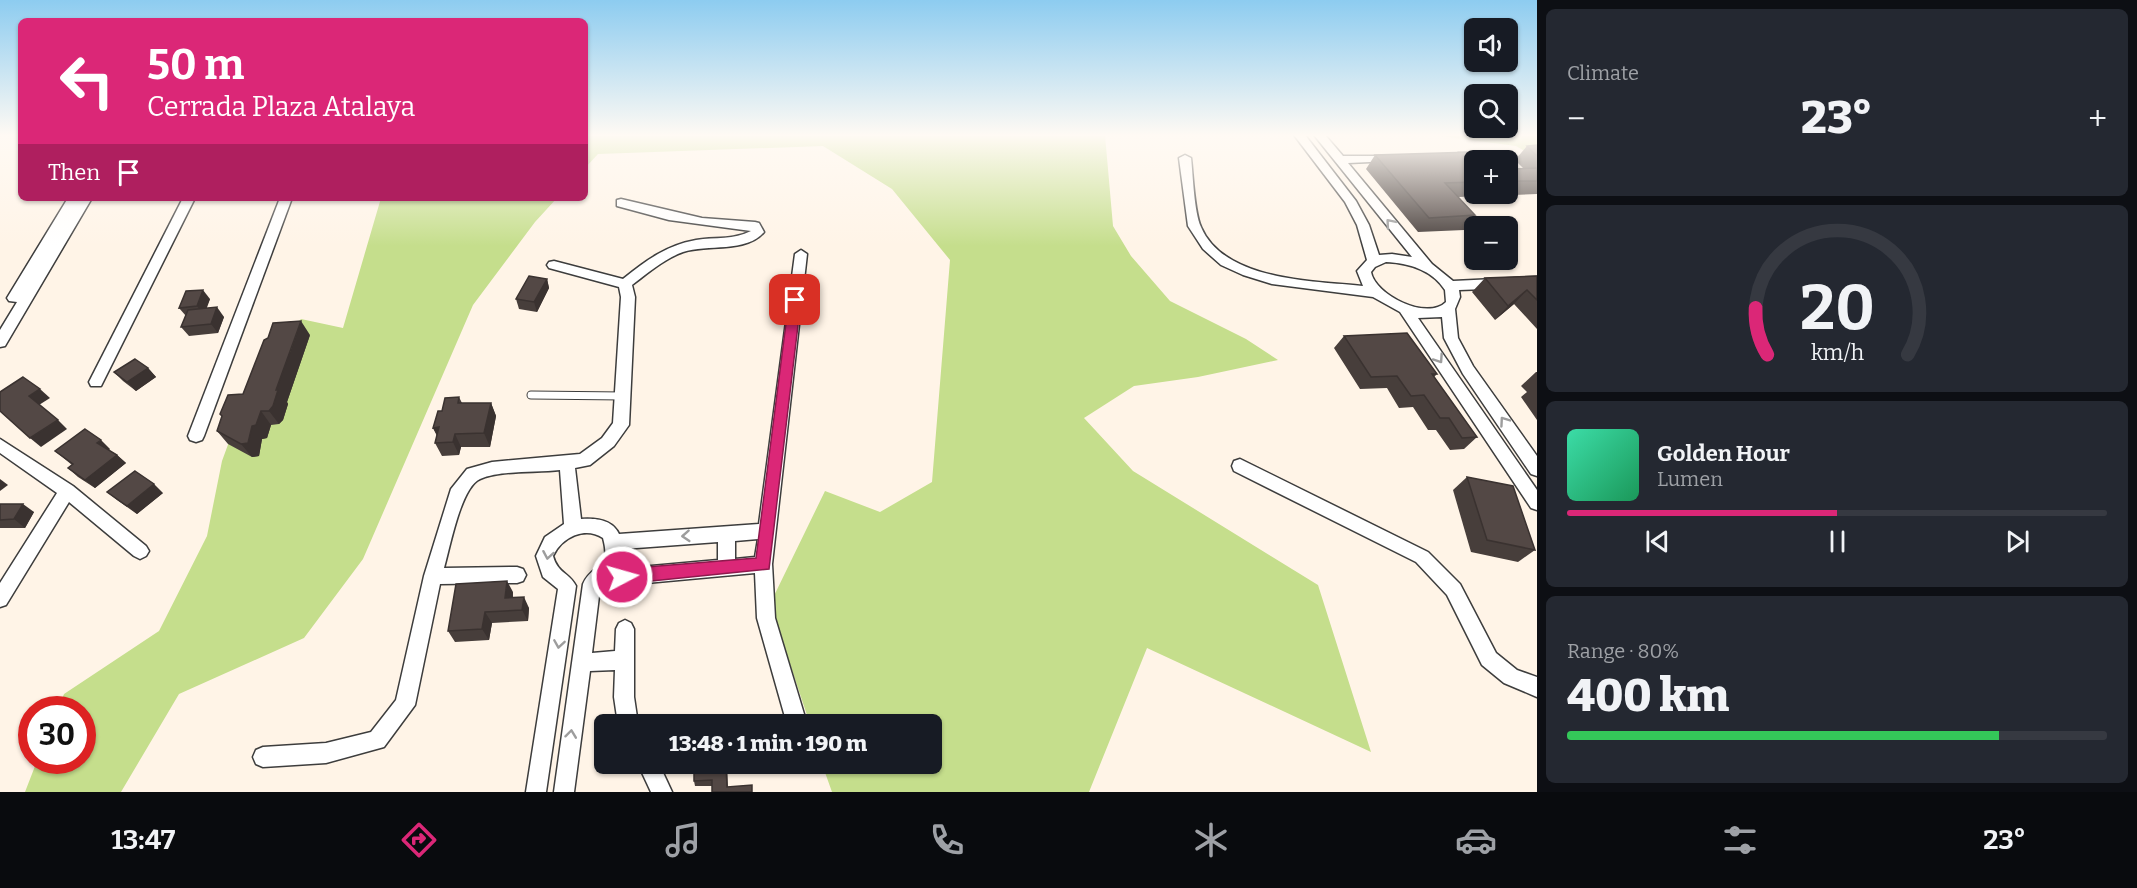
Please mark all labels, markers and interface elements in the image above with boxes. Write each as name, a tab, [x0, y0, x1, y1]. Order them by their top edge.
map controls	[1464, 18, 1518, 270]
button: sound	[1464, 18, 1518, 72]
text: 50 m	[147, 40, 244, 90]
icon: left	[48, 42, 126, 120]
text: Climate	[1567, 61, 1639, 85]
button: search	[1464, 84, 1518, 138]
text: Cerrada Plaza Atalaya	[147, 91, 415, 123]
text: 23°	[1801, 91, 1872, 145]
text: −	[1567, 99, 1585, 139]
text: +	[2088, 99, 2107, 139]
button: +	[1464, 150, 1518, 204]
icon: arrive	[112, 156, 145, 189]
text: Then	[48, 159, 100, 186]
button: −	[1464, 216, 1518, 270]
one-way arrow	[1387, 219, 1398, 230]
text: 20	[1800, 271, 1874, 346]
pin	[769, 274, 820, 325]
icon: arrive	[778, 283, 811, 316]
text: km/h	[1810, 341, 1864, 367]
one-way arrow	[1432, 352, 1443, 363]
one-way arrow	[1500, 416, 1511, 427]
text: Golden Hour	[1657, 440, 1790, 467]
text: Lumen	[1657, 467, 1723, 491]
icon: previous	[1641, 525, 1674, 558]
icon: pause	[1821, 525, 1854, 558]
icon: next	[2001, 525, 2034, 558]
one-way arrow	[682, 530, 691, 543]
position arrow	[590, 545, 654, 609]
one-way arrow	[542, 550, 554, 560]
one-way arrow	[553, 639, 565, 648]
text: Range · 80%	[1567, 639, 1679, 663]
text: 400 km	[1567, 669, 1729, 723]
speed limit sign: 30	[18, 696, 96, 774]
one-way arrow	[565, 729, 577, 739]
text: 13:48 · 1 min · 190 m	[669, 730, 867, 757]
icon: directions	[398, 819, 440, 861]
icon: music	[662, 819, 704, 861]
icon: phone	[926, 819, 968, 861]
icon: climate	[1190, 819, 1232, 861]
icon: car	[1455, 819, 1497, 861]
icon: filters	[1719, 819, 1761, 861]
text: 13:47	[111, 824, 175, 856]
text: 23°	[1983, 824, 2026, 856]

